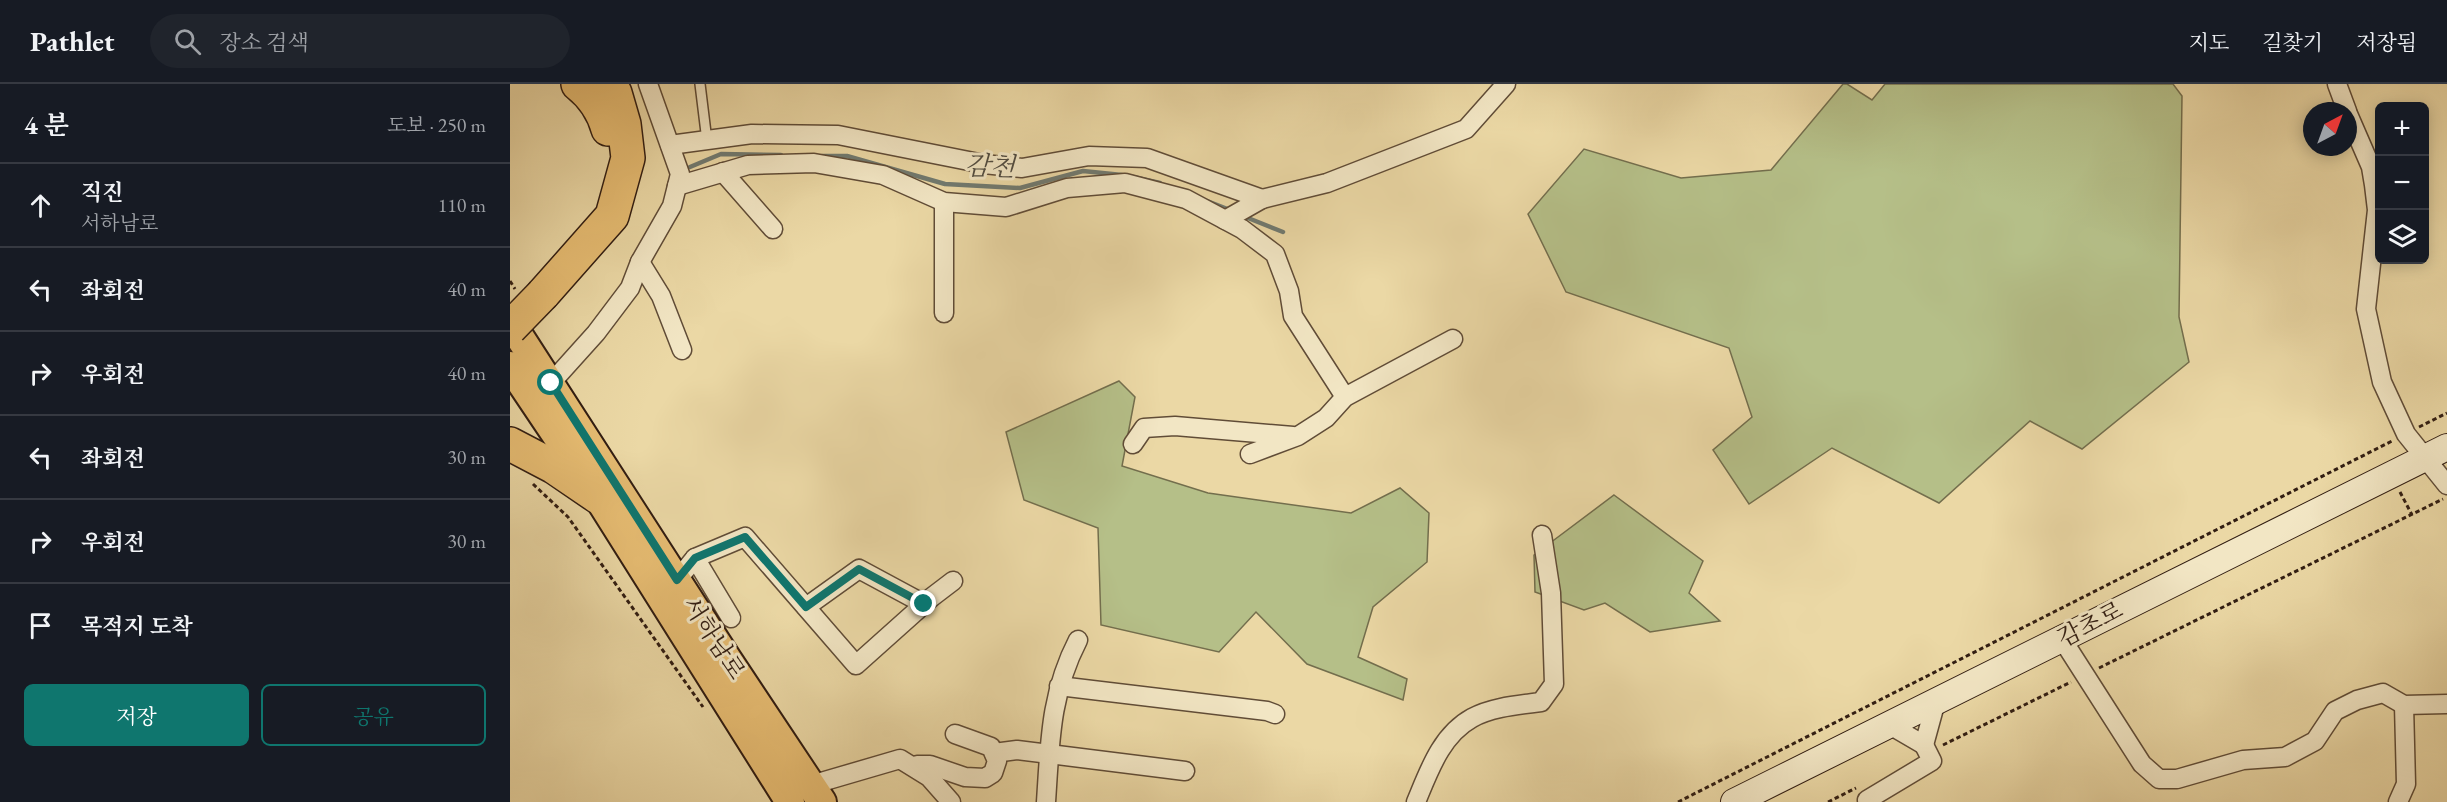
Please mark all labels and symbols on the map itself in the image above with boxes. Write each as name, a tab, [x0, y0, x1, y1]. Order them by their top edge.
north arrow	[2303, 102, 2357, 156]
water label: 감천	[964, 148, 1018, 184]
route start	[537, 369, 563, 395]
street label: 서하남로	[676, 590, 753, 685]
route end	[910, 590, 936, 616]
street label: 감초로	[2052, 594, 2128, 653]

